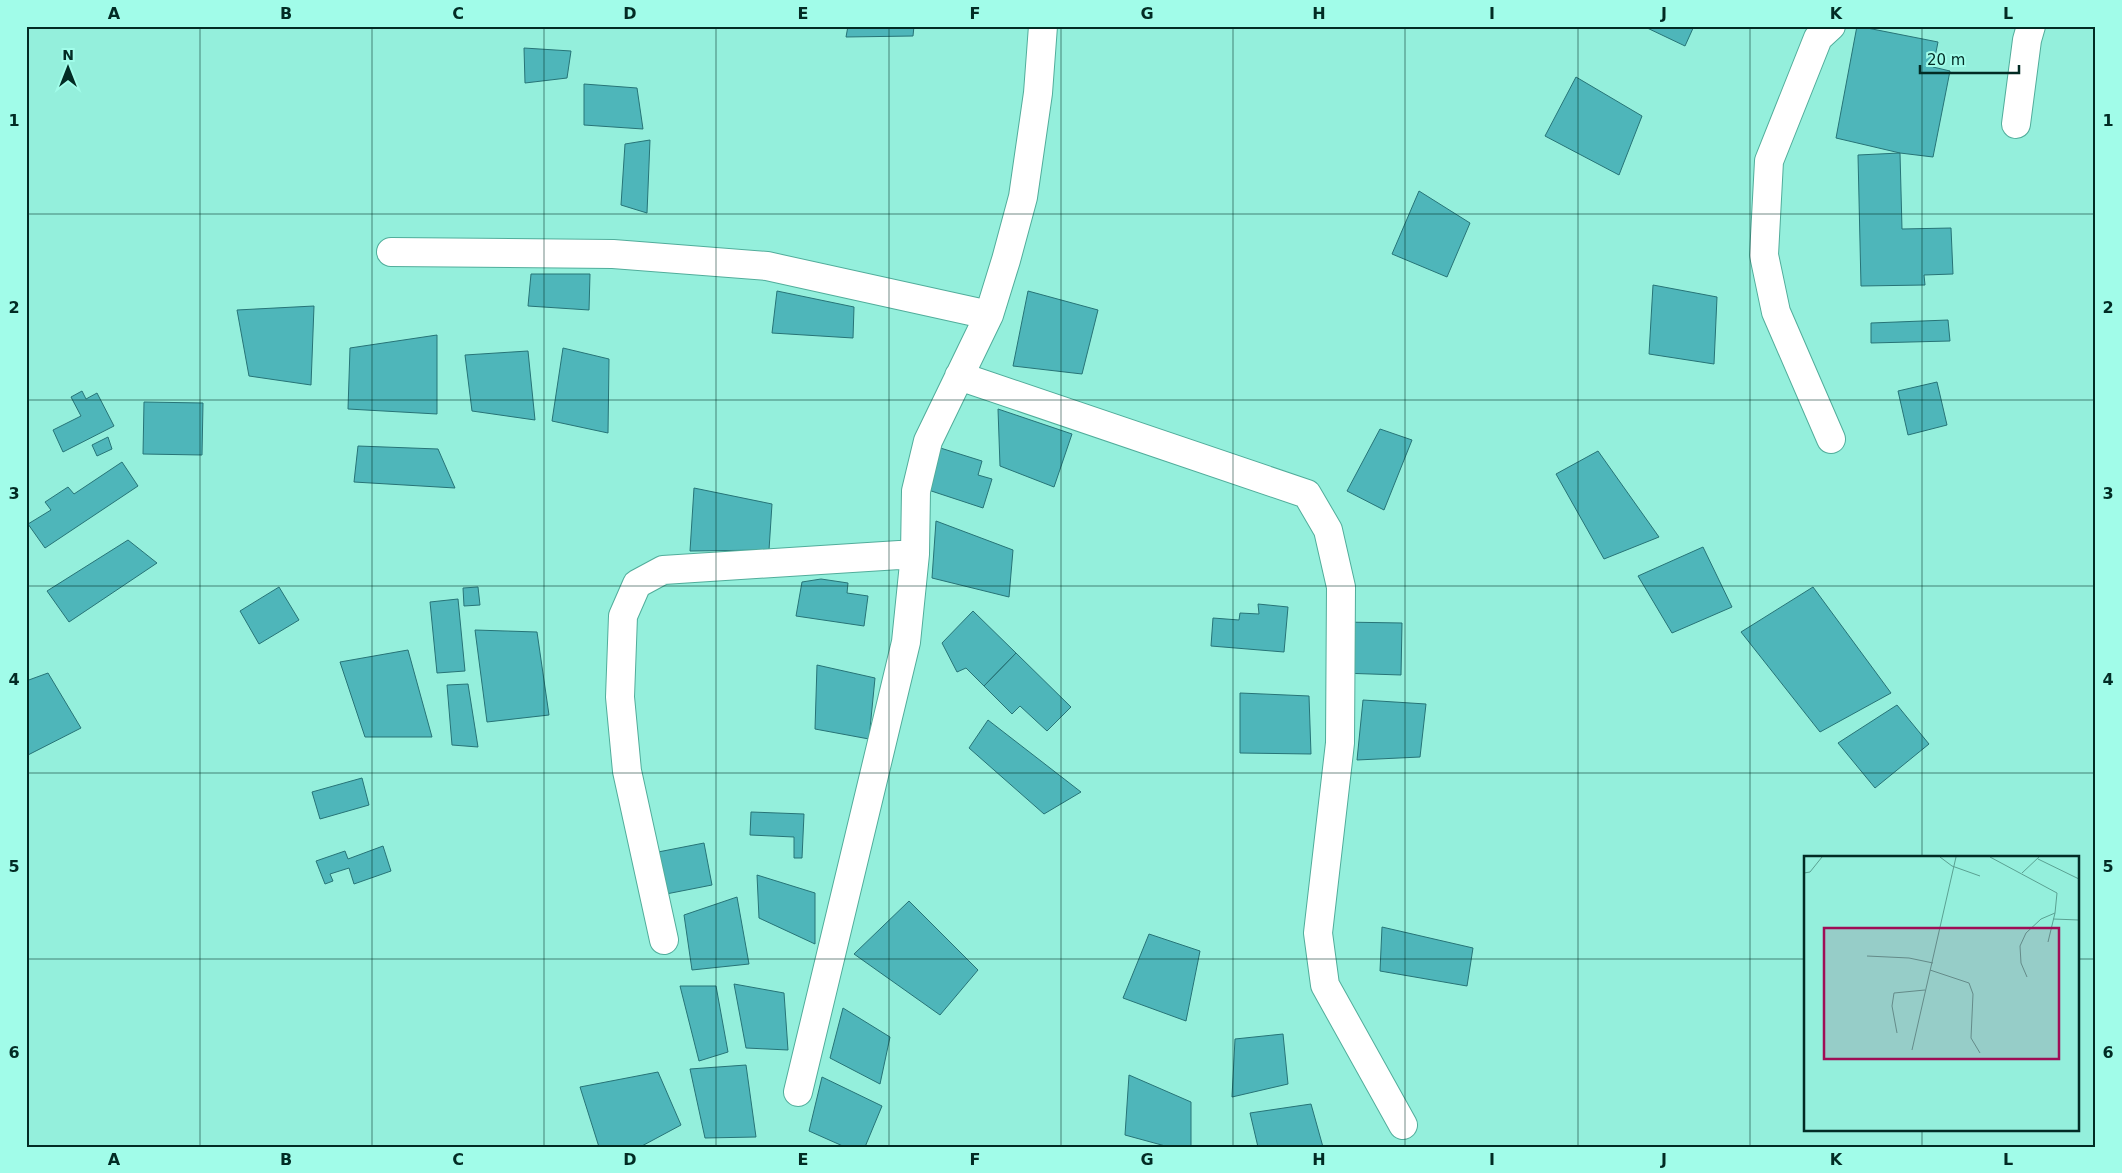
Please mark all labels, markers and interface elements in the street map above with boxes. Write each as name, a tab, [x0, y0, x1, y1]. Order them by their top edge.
text: A	[108, 4, 121, 23]
text: B	[280, 4, 292, 23]
text: C	[452, 4, 464, 23]
text: D	[623, 4, 637, 23]
text: E	[798, 4, 808, 23]
text: F	[970, 4, 980, 23]
text: G	[1140, 4, 1154, 23]
text: H	[1312, 4, 1326, 23]
text: I	[1489, 4, 1495, 23]
text: J	[1660, 4, 1667, 23]
text: K	[1830, 4, 1843, 23]
text: L	[2003, 4, 2013, 23]
north arrow	[42, 42, 92, 92]
scale bar	[1920, 42, 2018, 74]
text: N	[62, 47, 74, 63]
text: 20 m	[1927, 51, 1965, 69]
text: 1	[8, 111, 20, 130]
text: 1	[2102, 111, 2114, 130]
text: 2	[8, 298, 20, 317]
text: 2	[2102, 298, 2114, 317]
text: 3	[8, 484, 20, 503]
text: 3	[2102, 484, 2114, 503]
text: 4	[8, 670, 20, 689]
text: 4	[2102, 670, 2114, 689]
inset map	[1804, 856, 2080, 1130]
text: 5	[8, 857, 20, 876]
text: 5	[2102, 857, 2114, 876]
text: 6	[8, 1043, 20, 1062]
text: 6	[2102, 1043, 2114, 1062]
text: A	[108, 1150, 121, 1169]
text: B	[280, 1150, 292, 1169]
text: C	[452, 1150, 464, 1169]
text: D	[623, 1150, 637, 1169]
text: E	[798, 1150, 808, 1169]
text: F	[970, 1150, 980, 1169]
text: G	[1140, 1150, 1154, 1169]
text: H	[1312, 1150, 1326, 1169]
text: I	[1489, 1150, 1495, 1169]
text: J	[1660, 1150, 1667, 1169]
text: K	[1830, 1150, 1843, 1169]
text: L	[2003, 1150, 2013, 1169]

